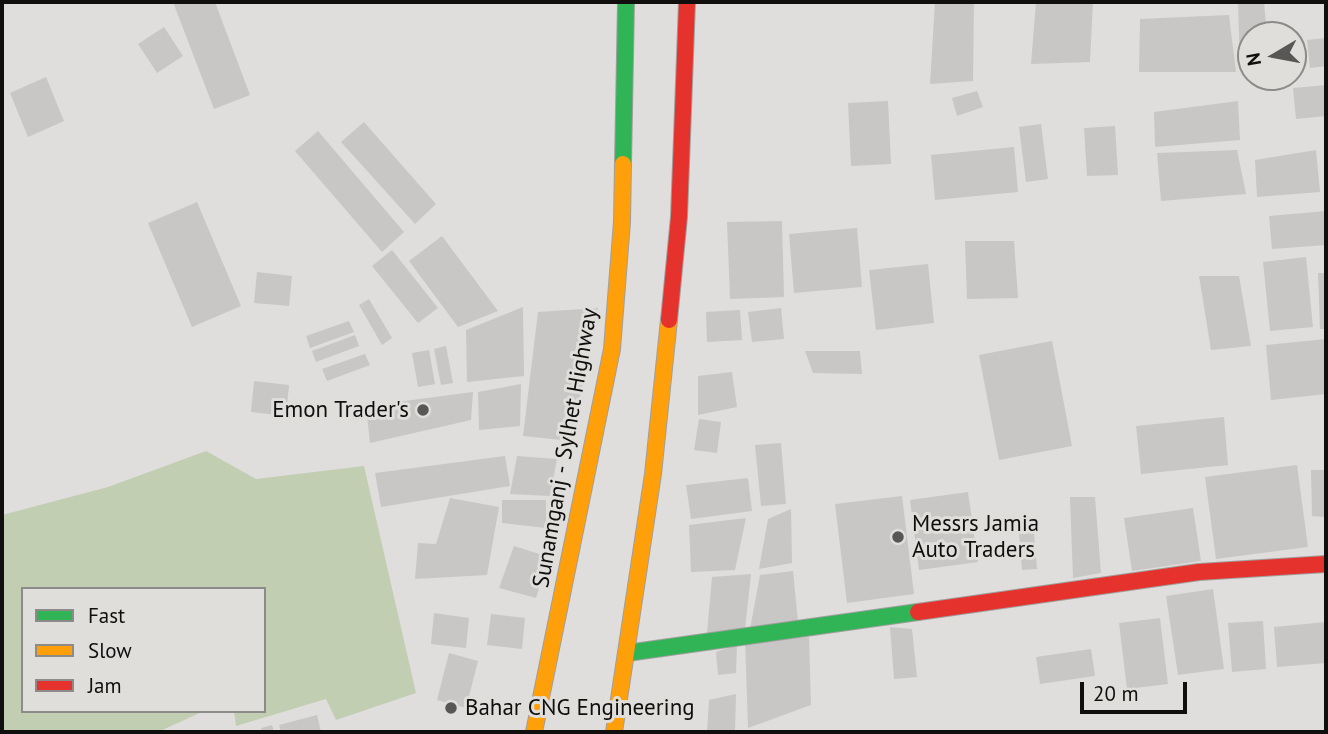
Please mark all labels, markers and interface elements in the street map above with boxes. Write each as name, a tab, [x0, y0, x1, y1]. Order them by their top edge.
north arrow	[1237, 21, 1307, 91]
text: N	[1240, 51, 1266, 68]
street label: Sunamganj - Sylhet Highway	[528, 306, 604, 590]
place label: Emon Trader's	[272, 396, 409, 424]
marker: Emon Trader's	[415, 402, 431, 418]
place label: Messrs Jamia Auto Traders	[912, 510, 1039, 564]
marker: Messrs Jamia Auto Traders	[890, 529, 906, 545]
legend	[21, 587, 266, 713]
text: Fast	[88, 602, 125, 629]
text: Slow	[88, 637, 132, 664]
scale bar	[1083, 668, 1190, 712]
text: Jam	[88, 672, 122, 699]
text: 20 m	[1093, 680, 1139, 707]
place label: Bahar CNG Engineering	[465, 694, 695, 722]
marker: Bahar CNG Engineering	[443, 700, 459, 716]

